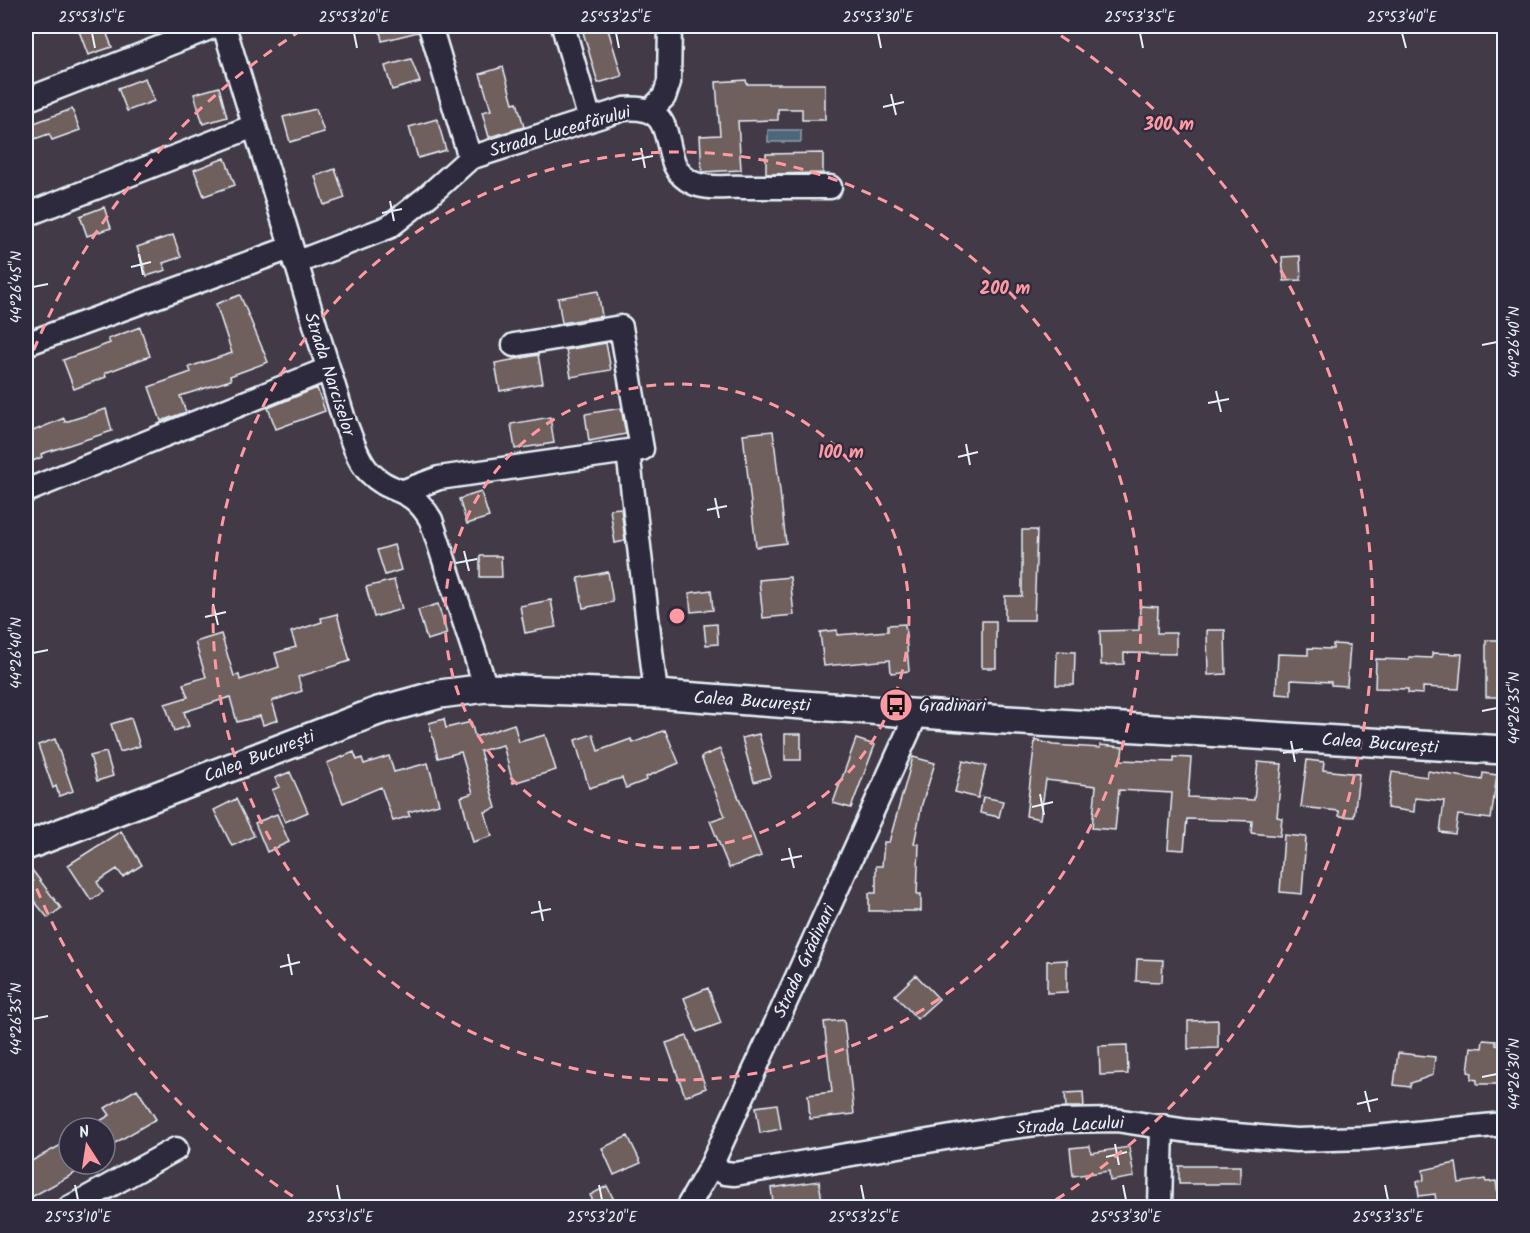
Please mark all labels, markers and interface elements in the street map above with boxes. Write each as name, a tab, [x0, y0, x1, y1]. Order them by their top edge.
text: 25°53'15"E	[58, 6, 127, 30]
text: 25°53'20"E	[319, 6, 391, 30]
text: 25°53'25"E	[580, 6, 653, 30]
text: 25°53'30"E	[843, 6, 914, 30]
text: 25°53'35"E	[1104, 6, 1177, 30]
text: 25°53'40"E	[1367, 6, 1438, 30]
street label: Strada Luceafărului	[486, 98, 635, 166]
text: 300 m	[1143, 111, 1194, 140]
text: 44°26'45"N	[5, 251, 29, 323]
text: 200 m	[980, 275, 1031, 304]
text: 44°26'40"N	[1503, 306, 1527, 378]
street label: Strada Narciselor	[295, 309, 363, 441]
text: 100 m	[818, 439, 864, 468]
centre of rings	[667, 606, 687, 626]
text: 44°26'40"N	[5, 617, 29, 689]
text: 44°26'35"N	[1503, 672, 1527, 744]
street label: Calea București	[692, 684, 812, 721]
bus stop icon: Gradinari	[878, 687, 914, 723]
place label: Gradinari	[919, 692, 987, 721]
street label: Calea București	[200, 723, 320, 792]
street label: Calea București	[1320, 726, 1440, 763]
street label: Strada Grădinari	[766, 899, 845, 1023]
text: 44°26'35"N	[5, 983, 29, 1055]
text: 44°26'30"N	[1503, 1038, 1527, 1110]
street label: Strada Lacului	[1015, 1109, 1125, 1144]
north arrow	[57, 1116, 117, 1176]
text: N	[77, 1120, 92, 1146]
text: 25°53'10"E	[45, 1206, 113, 1230]
text: 25°53'15"E	[306, 1206, 375, 1230]
text: 25°53'20"E	[567, 1206, 639, 1230]
text: 25°53'25"E	[828, 1206, 901, 1230]
text: 25°53'30"E	[1091, 1206, 1162, 1230]
text: 25°53'35"E	[1352, 1206, 1425, 1230]

